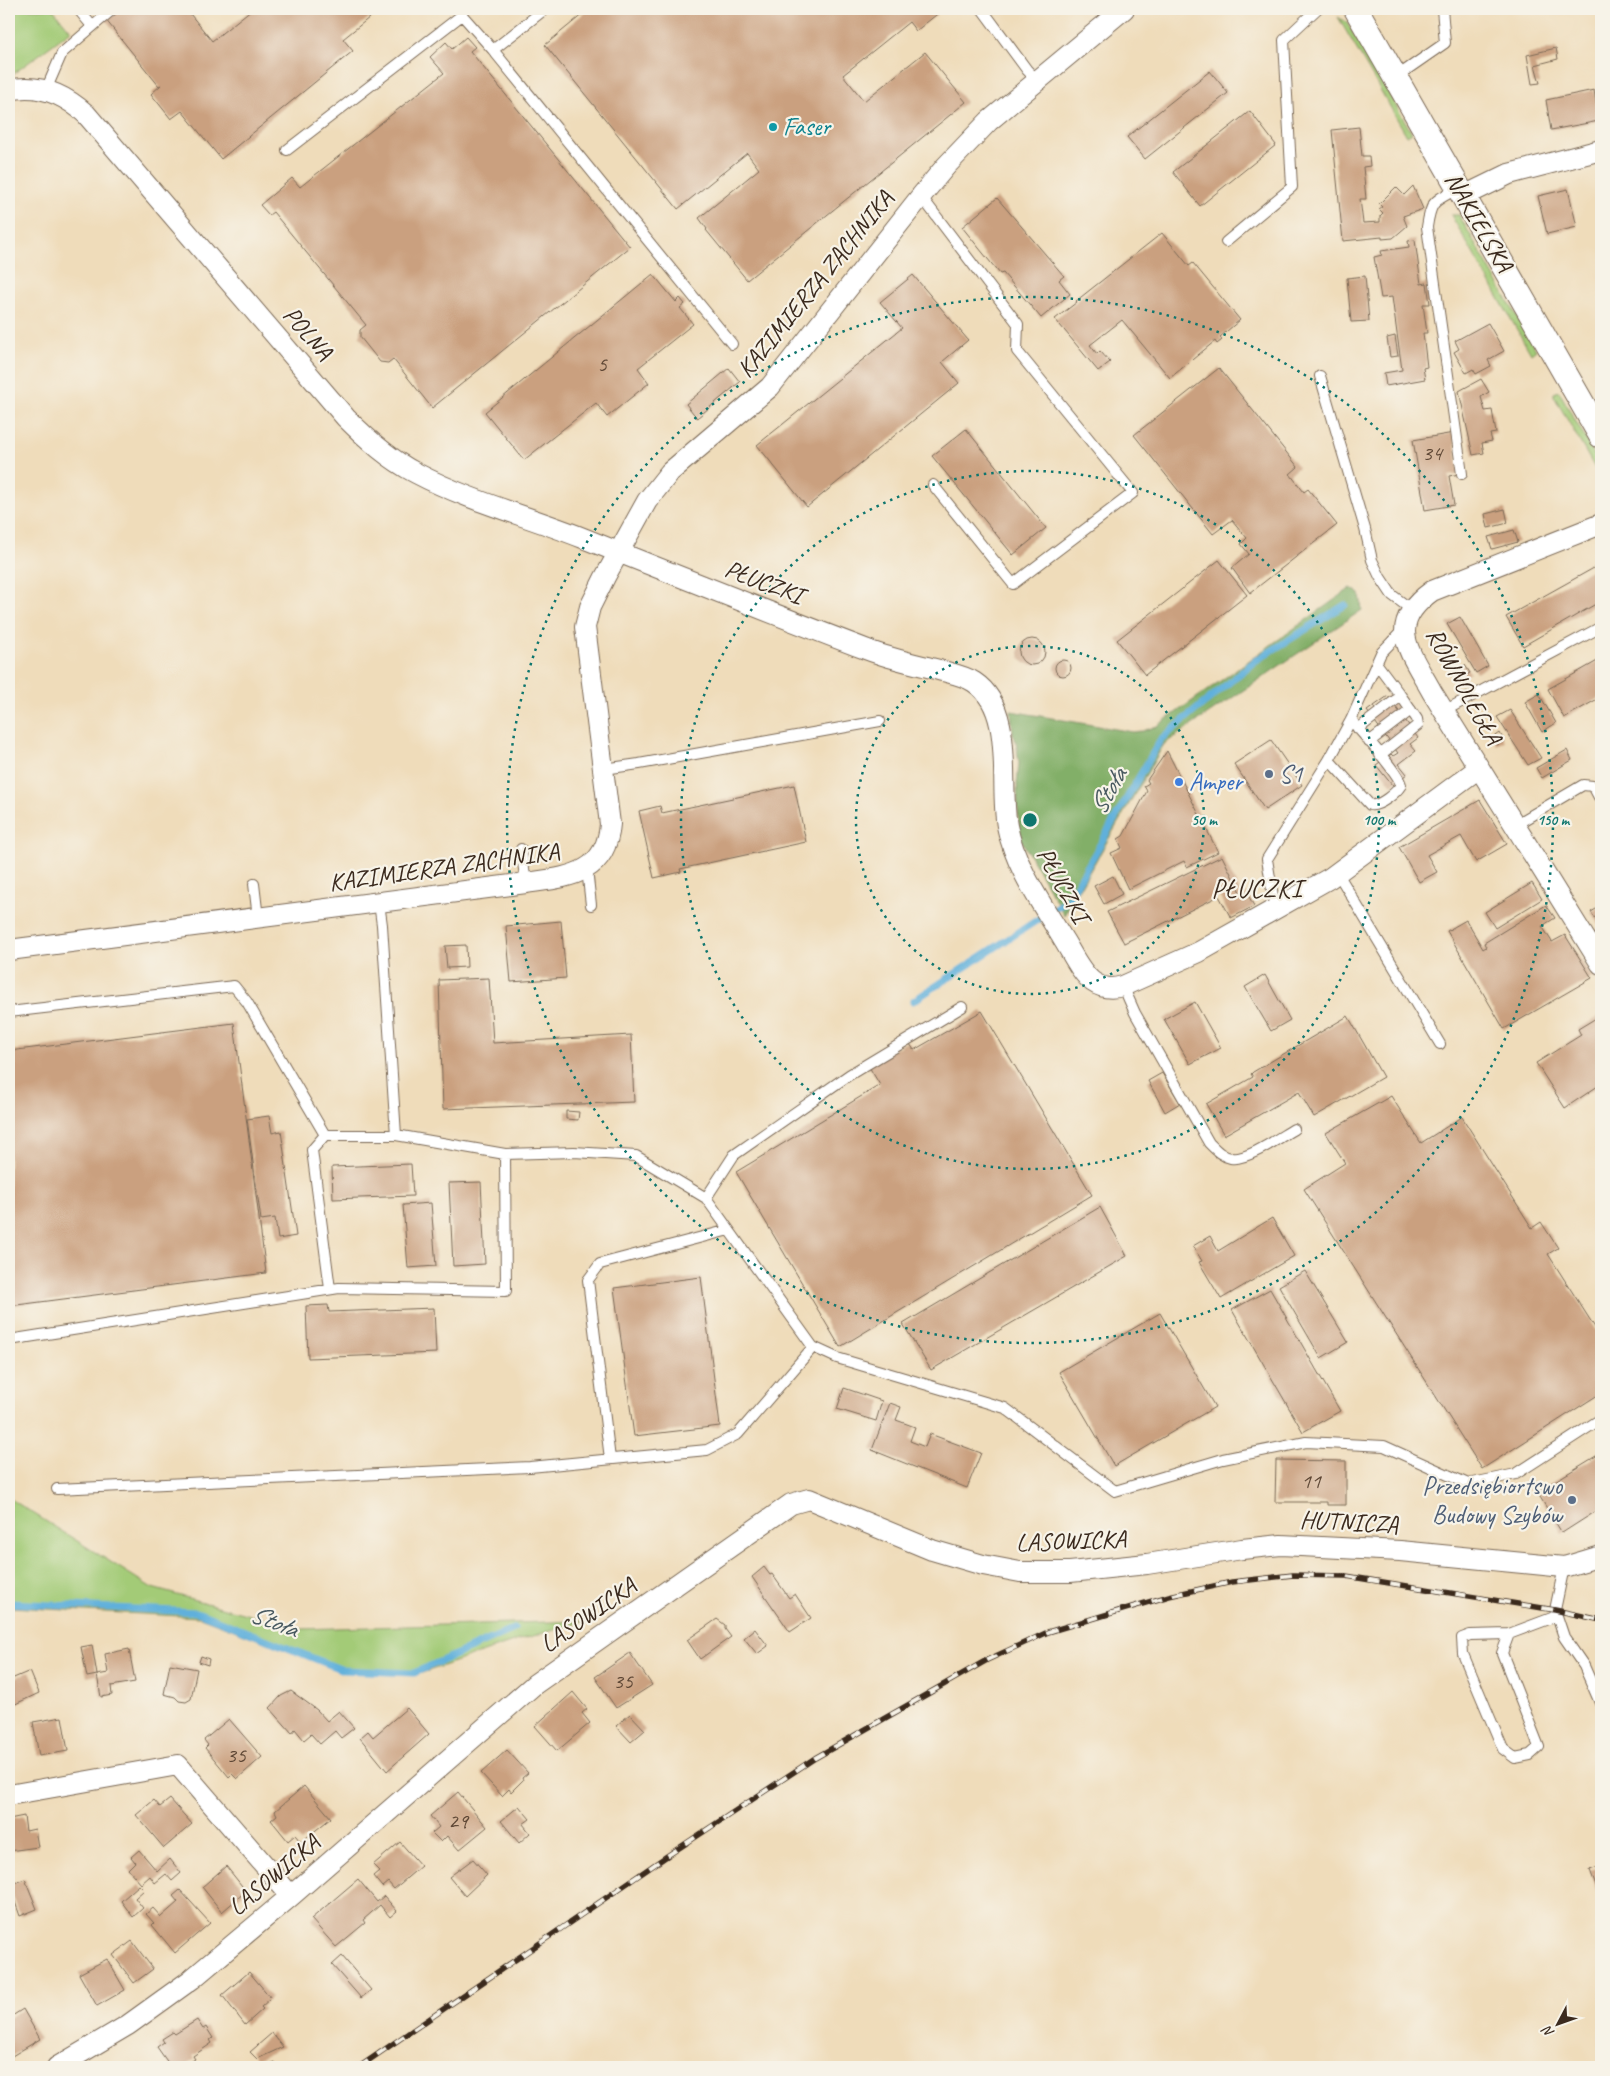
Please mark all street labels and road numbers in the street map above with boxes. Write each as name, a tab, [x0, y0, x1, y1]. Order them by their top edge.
street label: NAKIELSKA	[1438, 166, 1521, 279]
street label: KAZIMIERZA ZACHNIKA	[730, 184, 901, 384]
street label: POLNA	[276, 300, 340, 367]
street label: PŁUCZKI	[720, 553, 812, 613]
street label: RÓWNOLEGŁA	[1419, 622, 1510, 751]
street label: KAZIMIERZA ZACHNIKA	[327, 835, 561, 899]
street label: PŁUCZKI	[1029, 842, 1099, 933]
street label: HUTNICZA	[1299, 1503, 1399, 1541]
street label: LASOWICKA	[1015, 1523, 1128, 1559]
street label: LASOWICKA	[534, 1569, 643, 1660]
street label: LASOWICKA	[222, 1826, 328, 1923]

